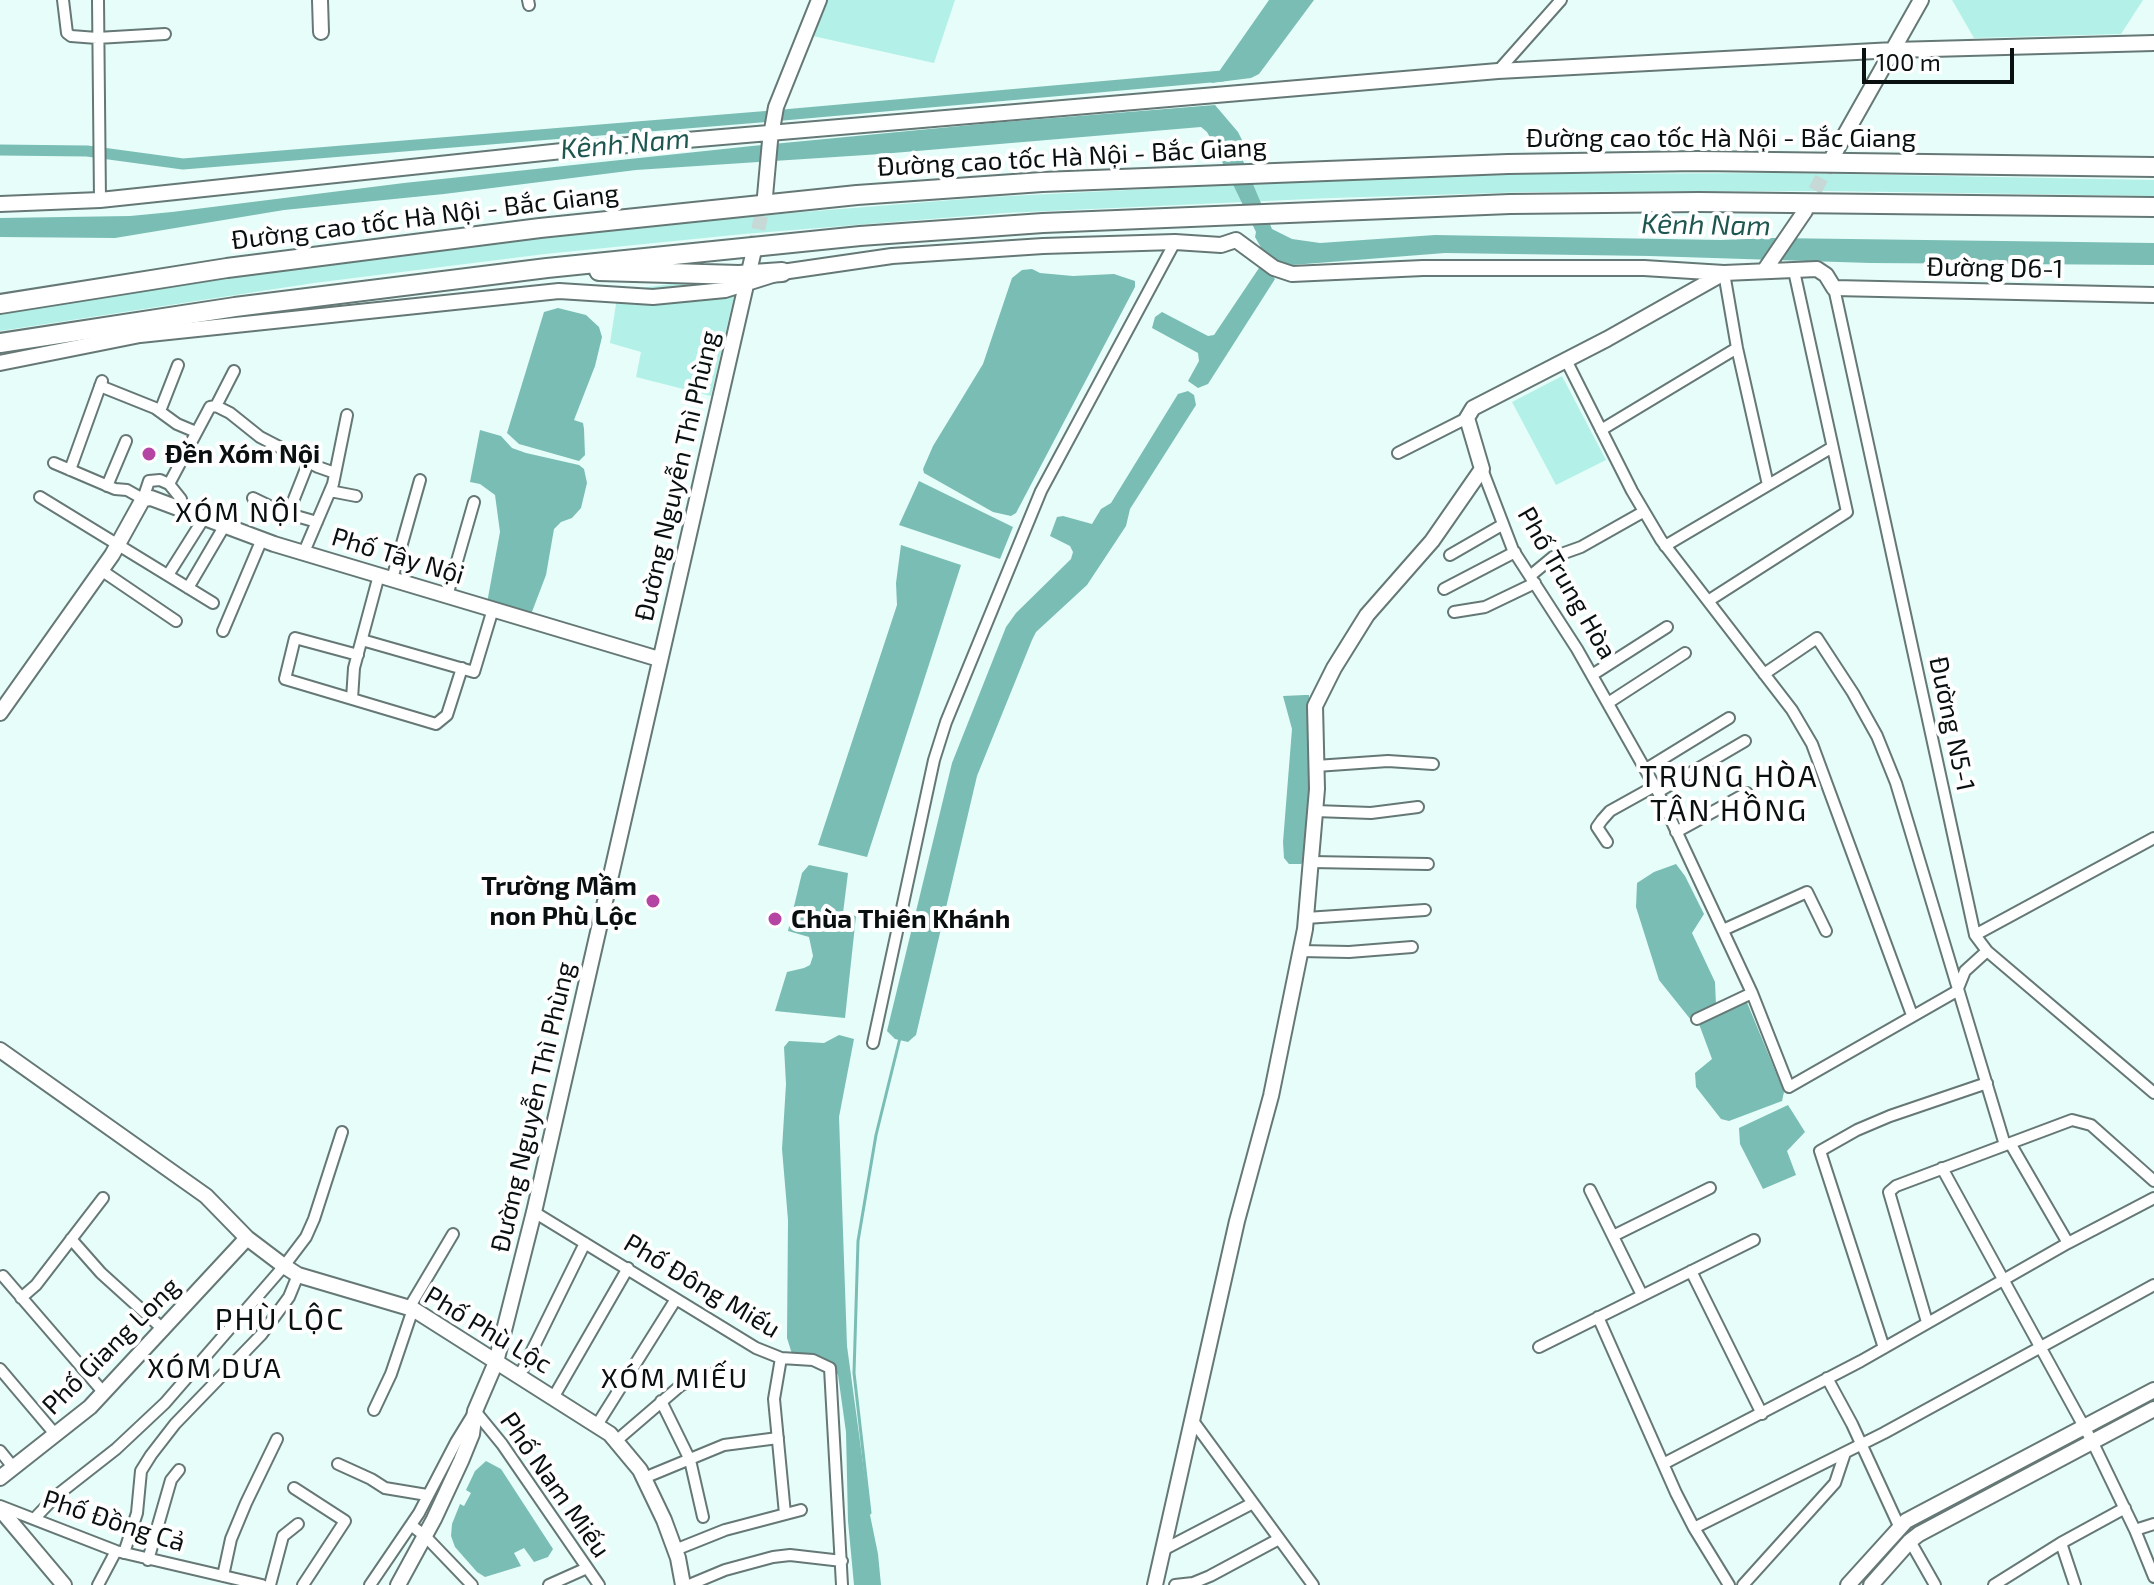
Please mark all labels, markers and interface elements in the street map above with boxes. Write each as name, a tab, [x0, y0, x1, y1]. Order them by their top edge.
scale bar	[1866, 32, 2018, 82]
text: 100 m	[1876, 47, 1941, 76]
water label: Kênh Nam	[559, 122, 691, 166]
street label: Đường cao tốc Hà Nội - Bắc Giang	[1526, 122, 1916, 154]
street label: Đường cao tốc Hà Nội - Bắc Giang	[876, 131, 1268, 183]
street label: Đường cao tốc Hà Nội - Bắc Giang	[230, 178, 620, 256]
water label: Kênh Nam	[1641, 207, 1771, 243]
street label: Đường D6-1	[1926, 251, 2064, 285]
street label: Đường Nguyễn Thì Phùng	[628, 328, 726, 624]
place label: Đền Xóm Nội	[165, 438, 320, 470]
marker: Đền Xóm Nội	[140, 445, 158, 463]
district label: XÓM NỘI	[175, 496, 301, 530]
street label: Phố Trung Hòa	[1511, 501, 1623, 665]
street label: Phố Tây Nội	[328, 521, 468, 591]
street label: Đường N5-1	[1923, 654, 1981, 794]
district label: TRUNG HÒA TÂN HỒNG	[1639, 759, 1819, 830]
place label: Trường Mầm non Phù Lộc	[481, 870, 637, 932]
marker: Trường Mầm non Phù Lộc	[644, 892, 662, 910]
place label: Chùa Thiên Khánh	[791, 903, 1010, 935]
marker: Chùa Thiên Khánh	[766, 910, 784, 928]
street label: Đường Nguyễn Thì Phùng	[484, 959, 582, 1255]
street label: Phố Đông Miếu	[618, 1227, 786, 1345]
street label: Phố Giang Long	[36, 1271, 186, 1421]
street label: Phố Phù Lộc	[419, 1280, 557, 1380]
district label: PHÙ LỘC	[215, 1302, 345, 1338]
district label: XÓM DƯA	[147, 1352, 283, 1386]
district label: XÓM MIẾU	[601, 1362, 749, 1396]
street label: Phố Nam Miếu	[493, 1406, 617, 1564]
street label: Phố Đồng Cả	[39, 1483, 189, 1559]

